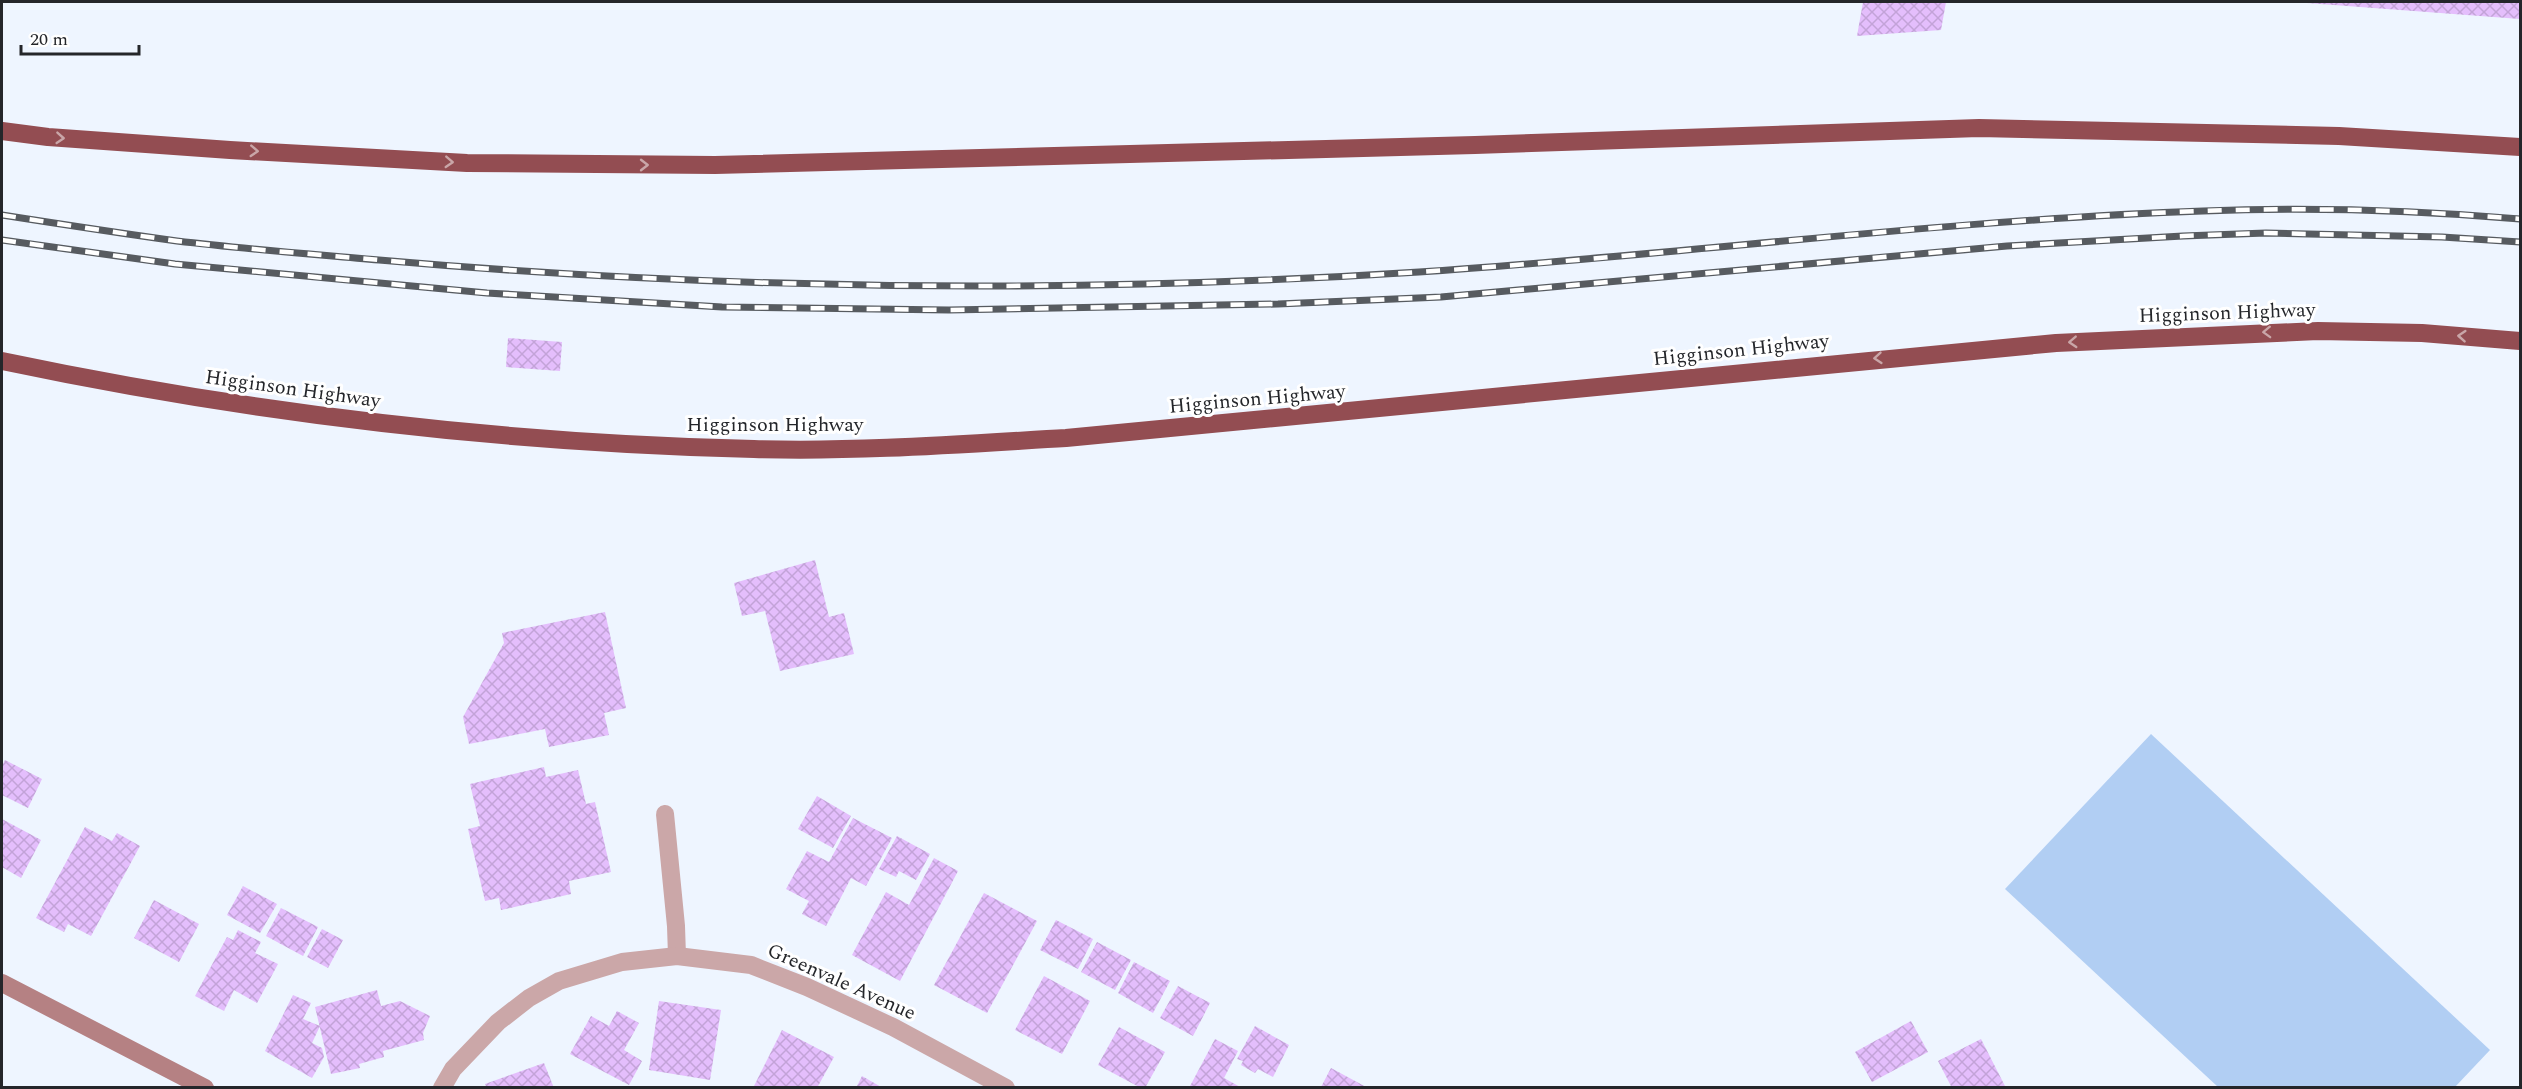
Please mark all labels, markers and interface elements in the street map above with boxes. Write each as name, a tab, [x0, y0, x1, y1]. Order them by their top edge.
scale bar	[21, 18, 140, 56]
text: 20 m	[30, 26, 68, 53]
one-way arrow	[55, 131, 64, 144]
one-way arrow	[250, 145, 259, 158]
one-way arrow	[444, 156, 453, 169]
one-way arrow	[639, 158, 648, 171]
street label: Higginson Highway	[2138, 295, 2317, 331]
street label: Higginson Highway	[1652, 326, 1832, 374]
one-way arrow	[2263, 326, 2272, 339]
one-way arrow	[2458, 330, 2467, 343]
one-way arrow	[2068, 335, 2077, 348]
one-way arrow	[1874, 351, 1883, 364]
street label: Higginson Highway	[203, 362, 384, 416]
street label: Higginson Highway	[1168, 376, 1348, 422]
street label: Higginson Highway	[687, 410, 865, 440]
street label: Greenvale Avenue	[762, 936, 921, 1028]

